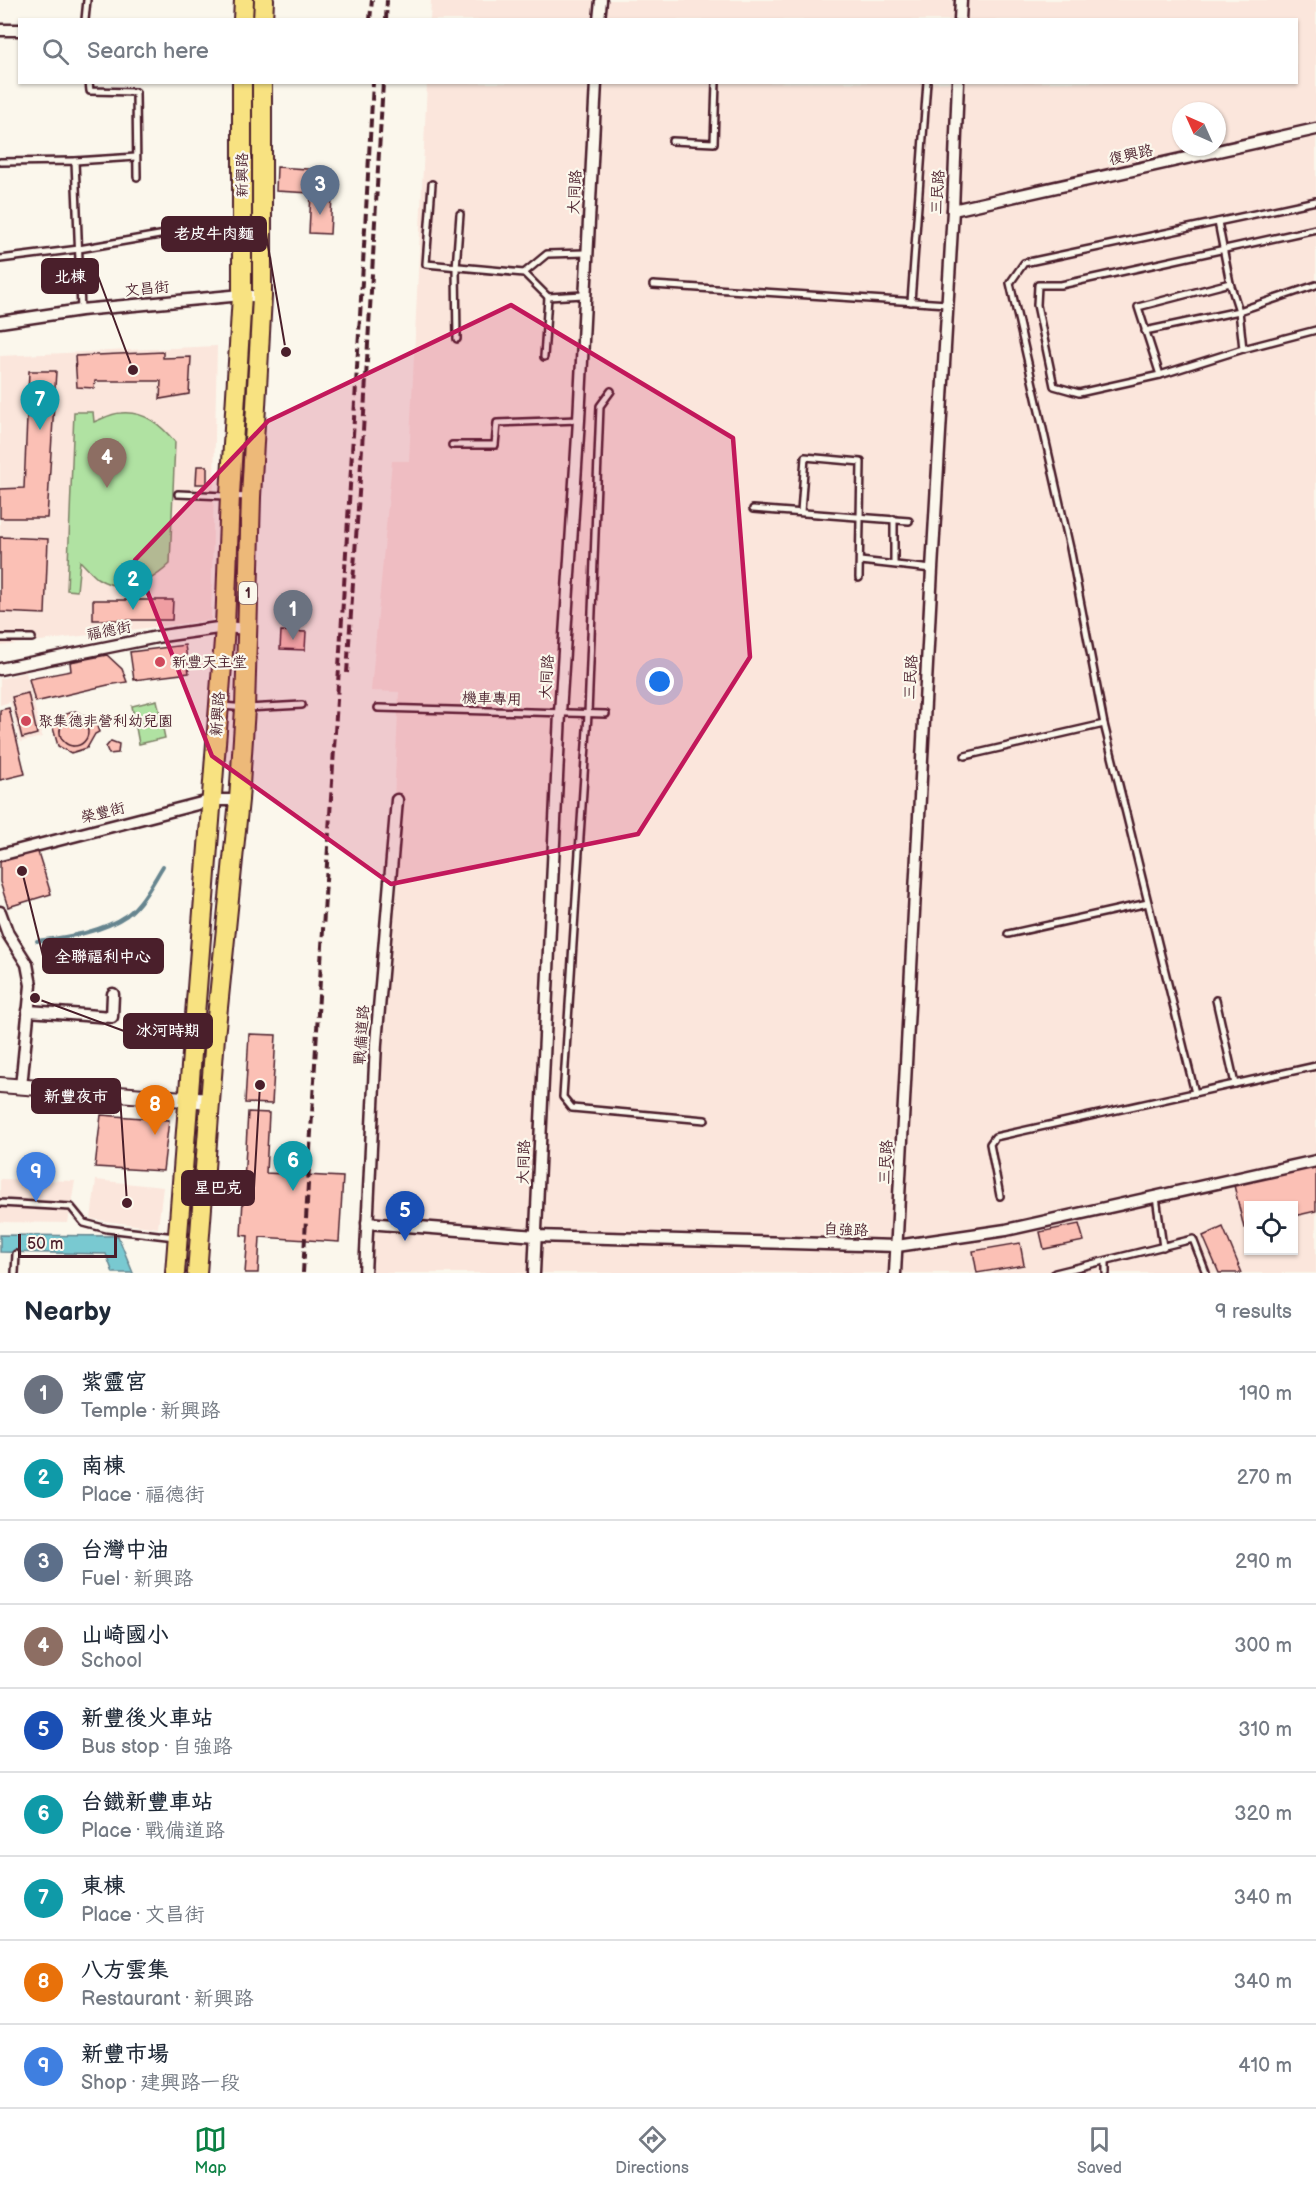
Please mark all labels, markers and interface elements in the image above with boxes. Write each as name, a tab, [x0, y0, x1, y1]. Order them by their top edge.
search box	[18, 18, 1298, 84]
icon: search	[39, 35, 72, 68]
text: Search here	[87, 38, 209, 65]
north arrow	[1172, 102, 1226, 156]
street label: 復興路	[1107, 141, 1155, 169]
street label: 新興路	[233, 152, 252, 198]
pin: 3	[300, 166, 340, 215]
street label: 大同路	[564, 169, 586, 215]
street label: 三民路	[927, 169, 949, 215]
callout: 老皮牛肉麵	[162, 217, 266, 251]
text: 老皮牛肉麵	[174, 225, 254, 244]
callout: 北棟	[42, 259, 98, 293]
text: 北棟	[54, 268, 87, 287]
street label: 文昌街	[124, 278, 170, 300]
pin: 7	[20, 380, 60, 430]
pin: 4	[88, 438, 126, 488]
pin: 2	[114, 560, 152, 610]
road number: 1	[239, 582, 257, 604]
pin: 1	[274, 590, 312, 640]
street label: 福德街	[85, 617, 133, 645]
place label: 新豐天主堂	[172, 653, 247, 672]
street label: 大同路	[536, 654, 558, 700]
street label: 三民路	[900, 654, 922, 700]
marker: 新豐天主堂	[153, 655, 167, 669]
your location	[645, 667, 674, 696]
street label: 機車專用	[462, 688, 522, 710]
street label: 新興路	[207, 691, 229, 737]
place label: 聚集德非營利幼兒園	[38, 712, 173, 731]
marker: 聚集德非營利幼兒園	[19, 714, 33, 728]
street label: 榮豐街	[79, 798, 127, 828]
callout: 全聯福利中心	[43, 939, 163, 973]
text: 全聯福利中心	[55, 948, 151, 967]
street label: 戰備道路	[350, 1004, 374, 1066]
callout: 冰河時期	[124, 1014, 212, 1048]
text: 冰河時期	[136, 1022, 200, 1041]
callout: 新豐夜市	[32, 1079, 120, 1113]
pin: 8	[136, 1086, 174, 1135]
text: 新豐夜市	[44, 1088, 108, 1107]
street label: 大同路	[514, 1139, 534, 1185]
street label: 三民路	[875, 1139, 897, 1185]
pin: 6	[274, 1142, 312, 1191]
pin: 9	[16, 1152, 56, 1202]
callout: 星巴克	[182, 1171, 254, 1205]
text: 星巴克	[194, 1179, 242, 1198]
pin: 5	[386, 1192, 424, 1241]
map controls	[1244, 1201, 1298, 1255]
button: locate	[1244, 1201, 1298, 1255]
street label: 自強路	[823, 1220, 869, 1240]
scale bar	[18, 1231, 117, 1258]
text: 50 m	[27, 1235, 63, 1254]
text: Nearby	[24, 1297, 111, 1328]
text: 9 results	[1215, 1300, 1292, 1324]
text: 紫靈宫	[81, 1369, 147, 1396]
text: 1	[39, 1382, 48, 1406]
text: 190 m	[1239, 1382, 1292, 1406]
text: Temple · 新興路	[81, 1399, 220, 1423]
text: 南棟	[81, 1453, 125, 1480]
text: 2	[38, 1466, 49, 1490]
text: 270 m	[1237, 1466, 1292, 1490]
text: Place · 福德街	[81, 1483, 205, 1507]
text: 台灣中油	[81, 1537, 169, 1564]
text: 3	[38, 1550, 49, 1574]
text: 290 m	[1235, 1550, 1292, 1574]
text: Fuel · 新興路	[81, 1567, 193, 1591]
text: 山崎國小	[81, 1622, 169, 1649]
text: 4	[38, 1634, 49, 1658]
text: 300 m	[1234, 1634, 1292, 1658]
text: School	[81, 1649, 142, 1673]
text: 新豐後火車站	[81, 1705, 213, 1732]
text: 5	[38, 1718, 49, 1742]
text: 310 m	[1238, 1718, 1292, 1742]
text: Bus stop · 自強路	[81, 1735, 233, 1759]
text: 台鐵新豐車站	[81, 1789, 213, 1816]
text: 6	[37, 1802, 50, 1826]
text: 320 m	[1234, 1802, 1292, 1826]
text: Place · 戰備道路	[81, 1819, 225, 1843]
text: 東棟	[81, 1873, 125, 1900]
text: 7	[38, 1886, 49, 1910]
text: 340 m	[1234, 1886, 1292, 1910]
text: Place · 文昌街	[81, 1903, 205, 1927]
text: 八方雲集	[81, 1957, 169, 1984]
text: 8	[37, 1970, 50, 1994]
text: 340 m	[1234, 1970, 1292, 1994]
text: Restaurant · 新興路	[81, 1987, 254, 2011]
text: 新豐市場	[81, 2041, 169, 2068]
text: 9	[38, 2054, 49, 2078]
text: 410 m	[1238, 2054, 1292, 2078]
text: Shop · 建興路一段	[81, 2071, 240, 2095]
tab: Map	[194, 2123, 227, 2178]
tab: Directions	[615, 2123, 689, 2178]
tab: Saved	[1077, 2123, 1122, 2178]

